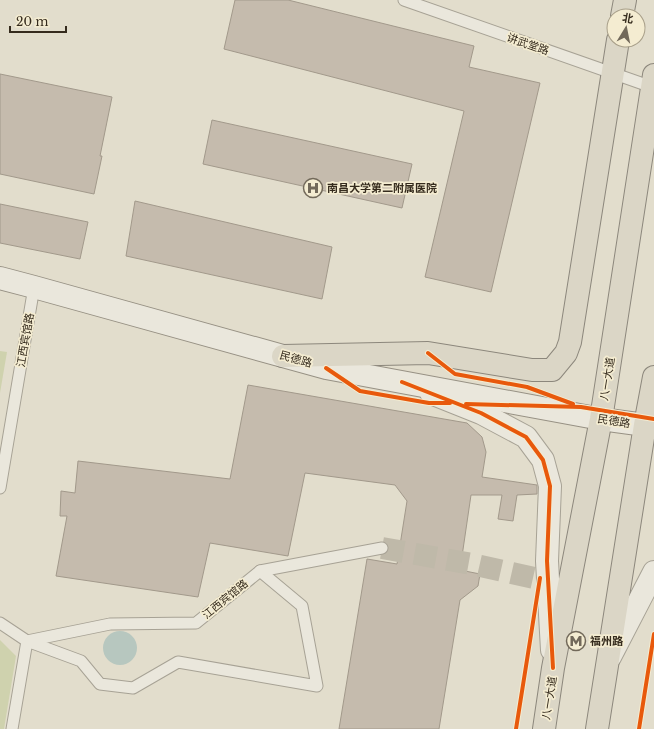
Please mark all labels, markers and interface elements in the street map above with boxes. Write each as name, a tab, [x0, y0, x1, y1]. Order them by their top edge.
scale bar	[10, 8, 66, 34]
north arrow	[606, 8, 646, 48]
text: 北	[621, 10, 634, 26]
text: 20 m	[16, 14, 48, 29]
street label: 讲武堂路	[505, 30, 551, 58]
hospital icon: 南昌大学第二附属医院	[302, 177, 324, 199]
place label: 南昌大学第二附属医院	[327, 181, 437, 195]
street label: 江西宾馆路	[13, 312, 37, 368]
street label: 民德路	[278, 348, 314, 370]
street label: 八一大道	[597, 356, 617, 402]
street label: 民德路	[597, 412, 631, 430]
street label: 江西宾馆路	[199, 576, 251, 622]
metro station icon: 福州路	[565, 630, 587, 652]
place label: 福州路	[590, 634, 624, 648]
street label: 八一大道	[539, 675, 559, 721]

